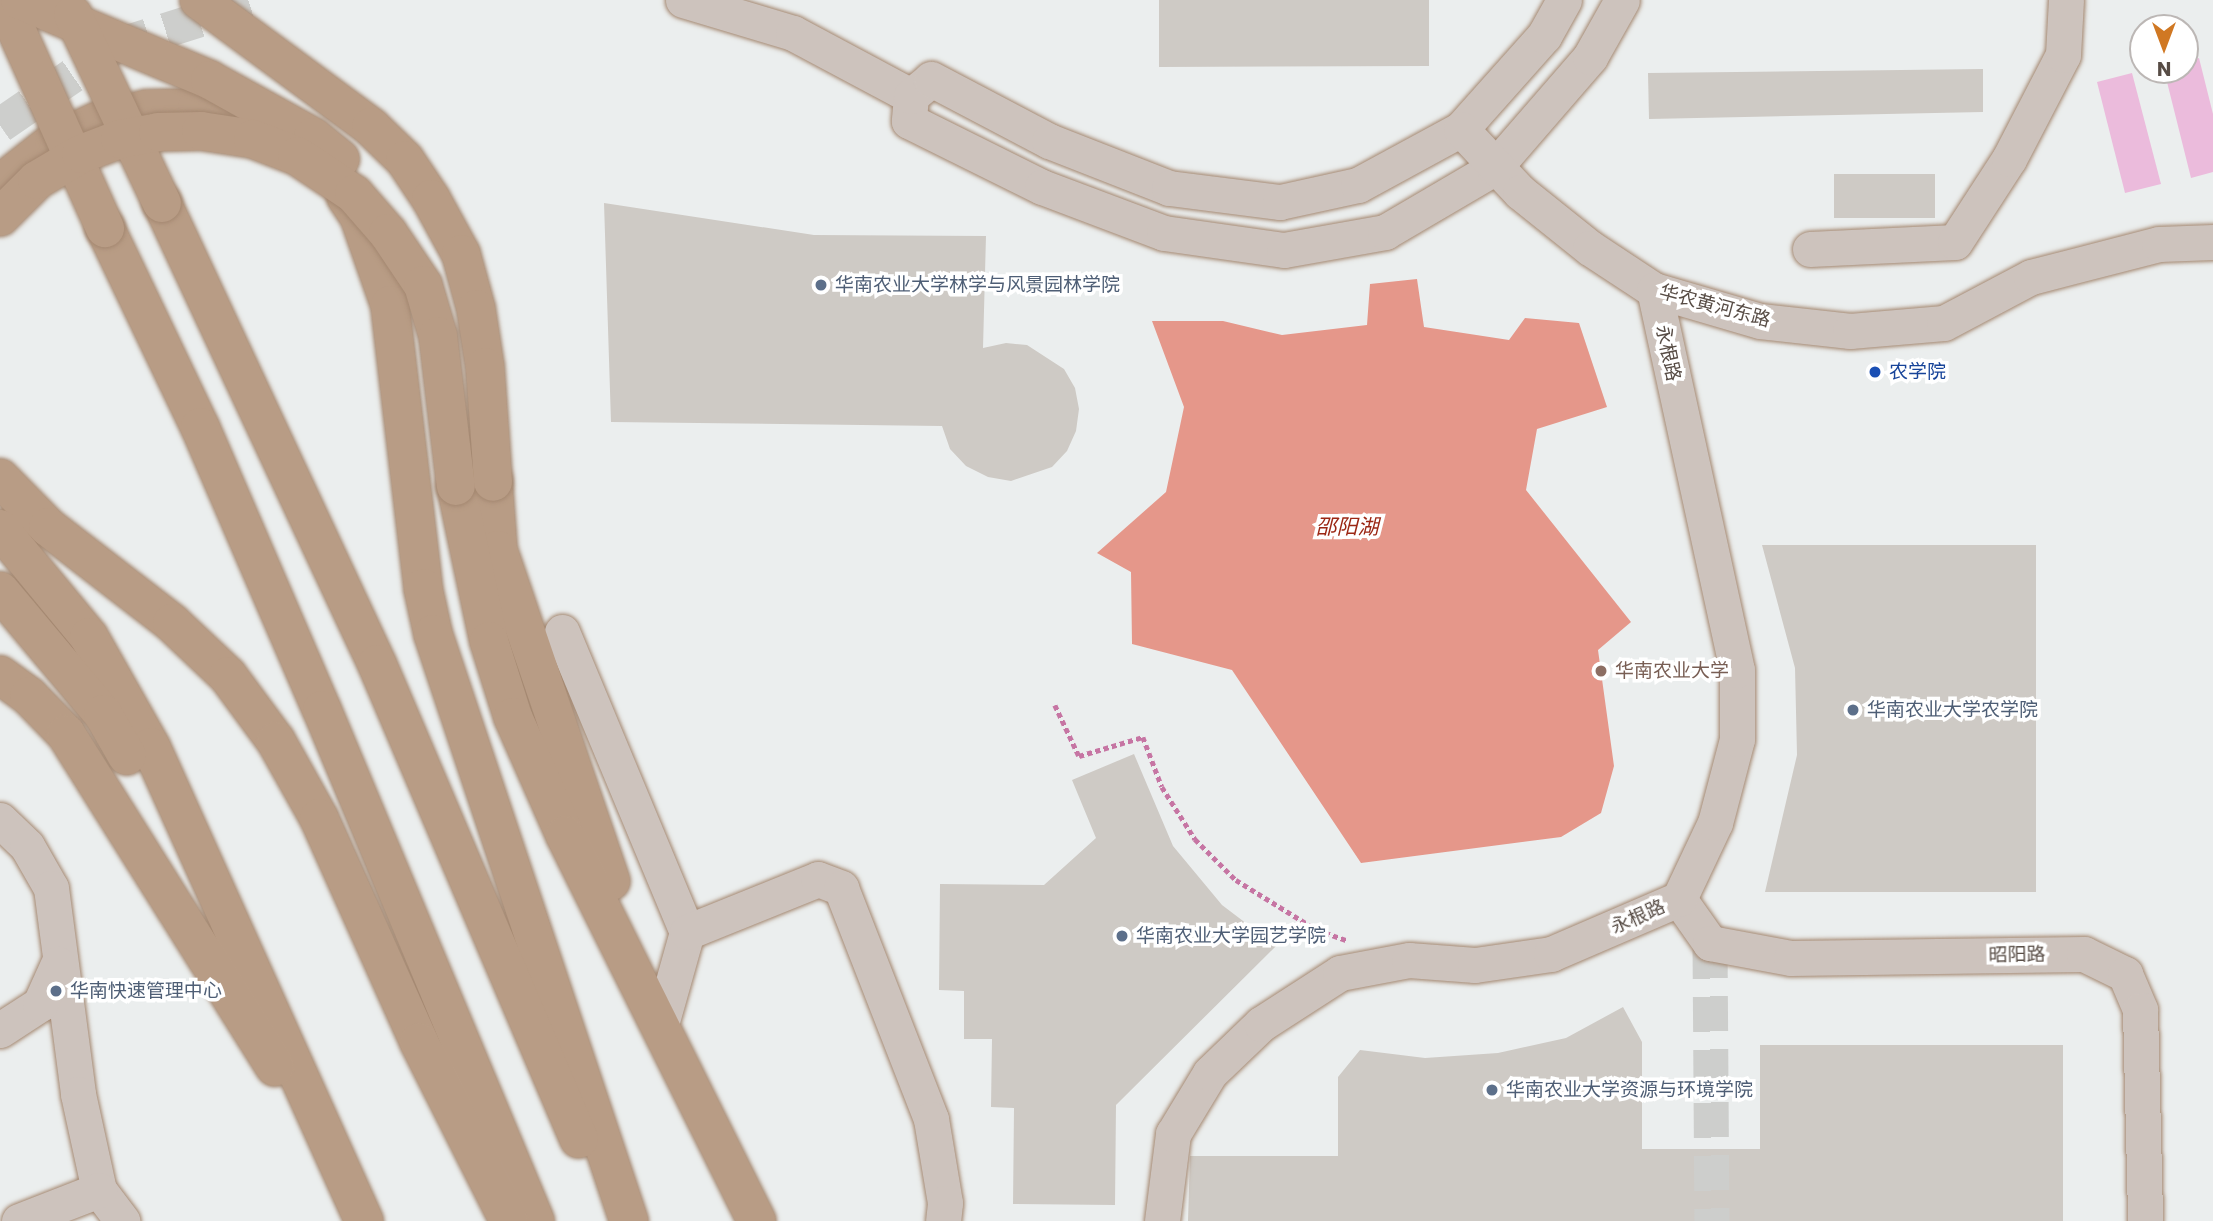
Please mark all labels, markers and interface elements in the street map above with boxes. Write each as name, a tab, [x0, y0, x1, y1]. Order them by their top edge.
north arrow	[2129, 14, 2199, 84]
text: N	[2157, 55, 2171, 82]
place label: 华南农业大学林学与风景园林学院	[835, 274, 1120, 296]
marker: 华南农业大学林学与风景园林学院	[813, 277, 829, 293]
street label: 华农黄河东路	[1657, 280, 1773, 332]
street label: 永根路	[1651, 323, 1685, 383]
place label: 农学院	[1889, 361, 1946, 383]
marker: 农学院	[1867, 364, 1883, 380]
water label: 邵阳湖	[1316, 514, 1378, 540]
place label: 华南农业大学	[1615, 660, 1729, 682]
marker: 华南农业大学	[1593, 663, 1609, 679]
place label: 华南农业大学农学院	[1867, 699, 2038, 721]
marker: 华南农业大学农学院	[1845, 702, 1861, 718]
street label: 永根路	[1607, 895, 1669, 939]
place label: 华南农业大学园艺学院	[1136, 925, 1326, 947]
marker: 华南农业大学园艺学院	[1114, 928, 1130, 944]
street label: 昭阳路	[1988, 943, 2046, 967]
place label: 华南快速管理中心	[70, 980, 222, 1002]
marker: 华南快速管理中心	[48, 983, 64, 999]
place label: 华南农业大学资源与环境学院	[1506, 1079, 1753, 1101]
marker: 华南农业大学资源与环境学院	[1484, 1082, 1500, 1098]

